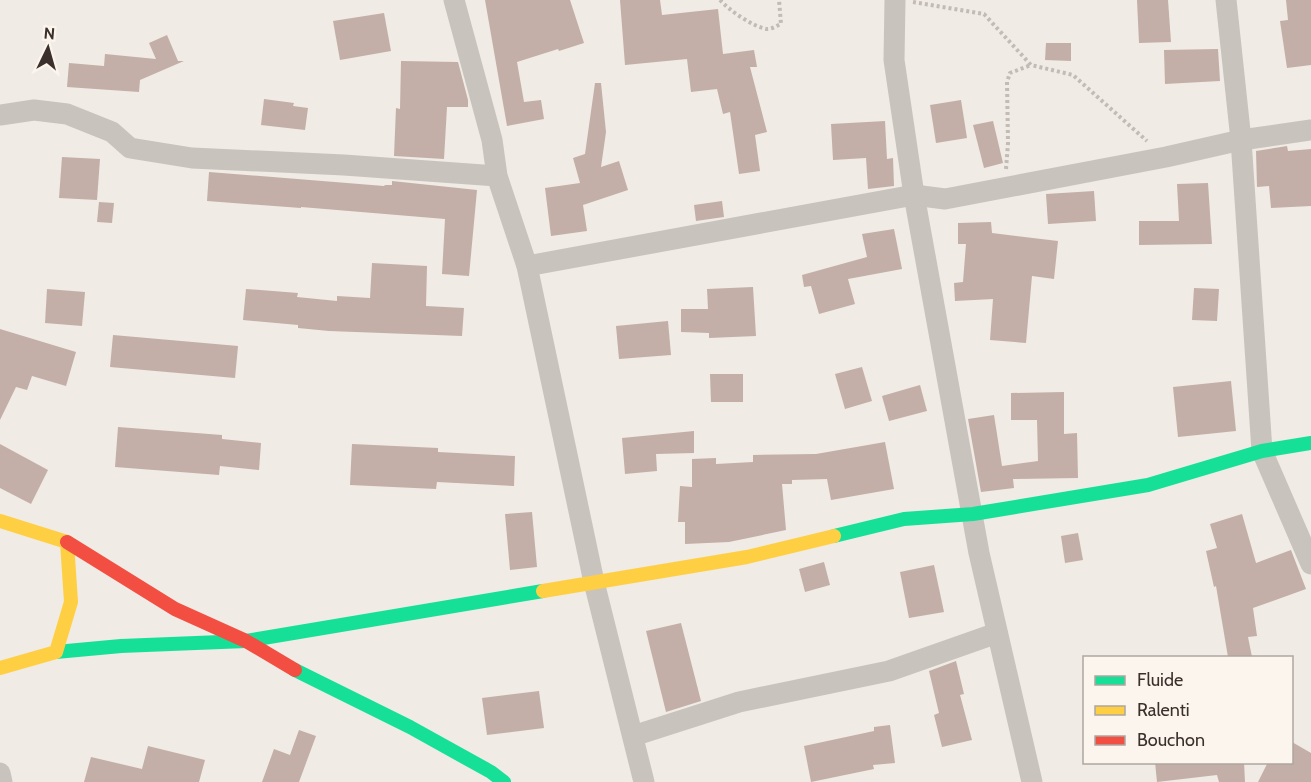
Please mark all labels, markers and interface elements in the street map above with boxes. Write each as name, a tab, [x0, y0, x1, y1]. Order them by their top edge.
north arrow	[18, 18, 78, 78]
text: N	[43, 24, 56, 44]
legend	[1083, 656, 1293, 764]
text: Fluide	[1137, 669, 1183, 691]
text: Ralenti	[1137, 699, 1190, 721]
text: Bouchon	[1137, 729, 1205, 751]

